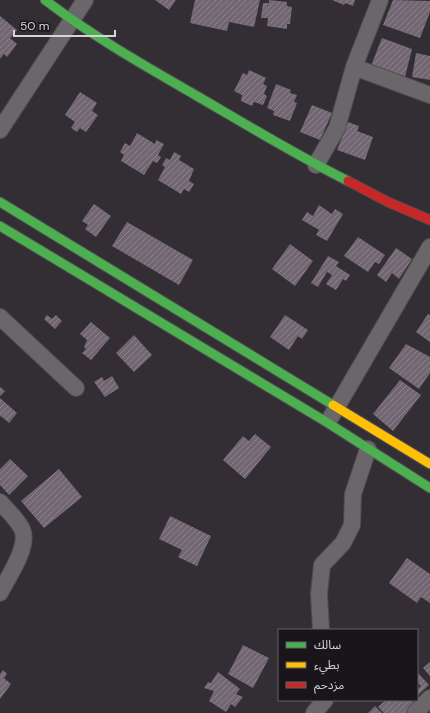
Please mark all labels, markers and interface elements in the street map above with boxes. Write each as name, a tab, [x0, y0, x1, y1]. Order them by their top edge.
scale bar	[14, 12, 115, 38]
text: 50 m	[20, 18, 49, 34]
legend	[278, 629, 418, 701]
text: سالك	[314, 637, 341, 653]
text: بطيء	[314, 657, 340, 675]
text: مزدحم	[314, 677, 344, 694]

